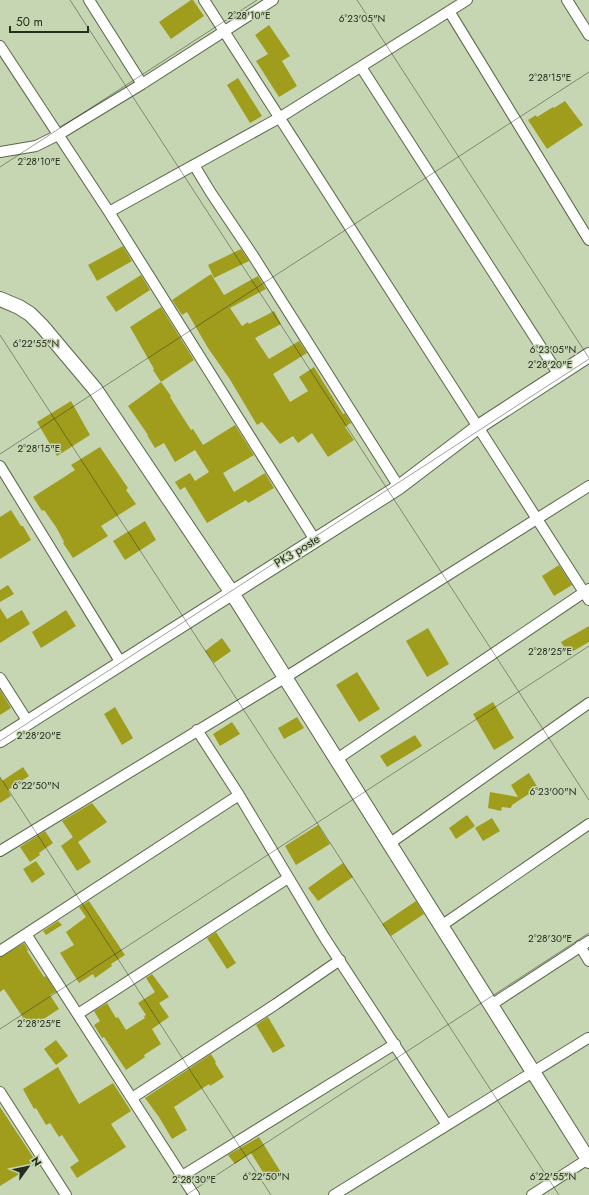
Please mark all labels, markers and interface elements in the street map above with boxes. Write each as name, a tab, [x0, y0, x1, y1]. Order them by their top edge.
scale bar	[10, 8, 88, 34]
text: 2°28'10"E	[227, 8, 271, 23]
text: 6°23'05"N	[339, 11, 385, 26]
text: 50 m	[16, 13, 43, 31]
text: 2°28'15"E	[529, 70, 571, 85]
text: 2°28'10"E	[17, 154, 61, 169]
text: 6°22'55"N	[13, 336, 59, 351]
text: 6°23'05"N	[530, 342, 576, 357]
text: 2°28'20"E	[528, 357, 572, 372]
text: 2°28'15"E	[18, 441, 60, 456]
street label: PK3 poste	[271, 530, 323, 572]
text: 2°28'25"E	[528, 644, 572, 659]
text: 2°28'20"E	[17, 728, 61, 743]
text: 6°22'50"N	[13, 778, 59, 793]
text: 6°23'00"N	[530, 784, 576, 799]
text: 2°28'30"E	[528, 931, 572, 946]
text: 2°28'25"E	[17, 1016, 61, 1031]
north arrow	[8, 1147, 48, 1187]
text: N	[27, 1154, 45, 1170]
text: 6°22'50"N	[243, 1169, 289, 1184]
text: 6°22'55"N	[530, 1169, 576, 1184]
text: 2°28'30"E	[172, 1172, 216, 1187]

